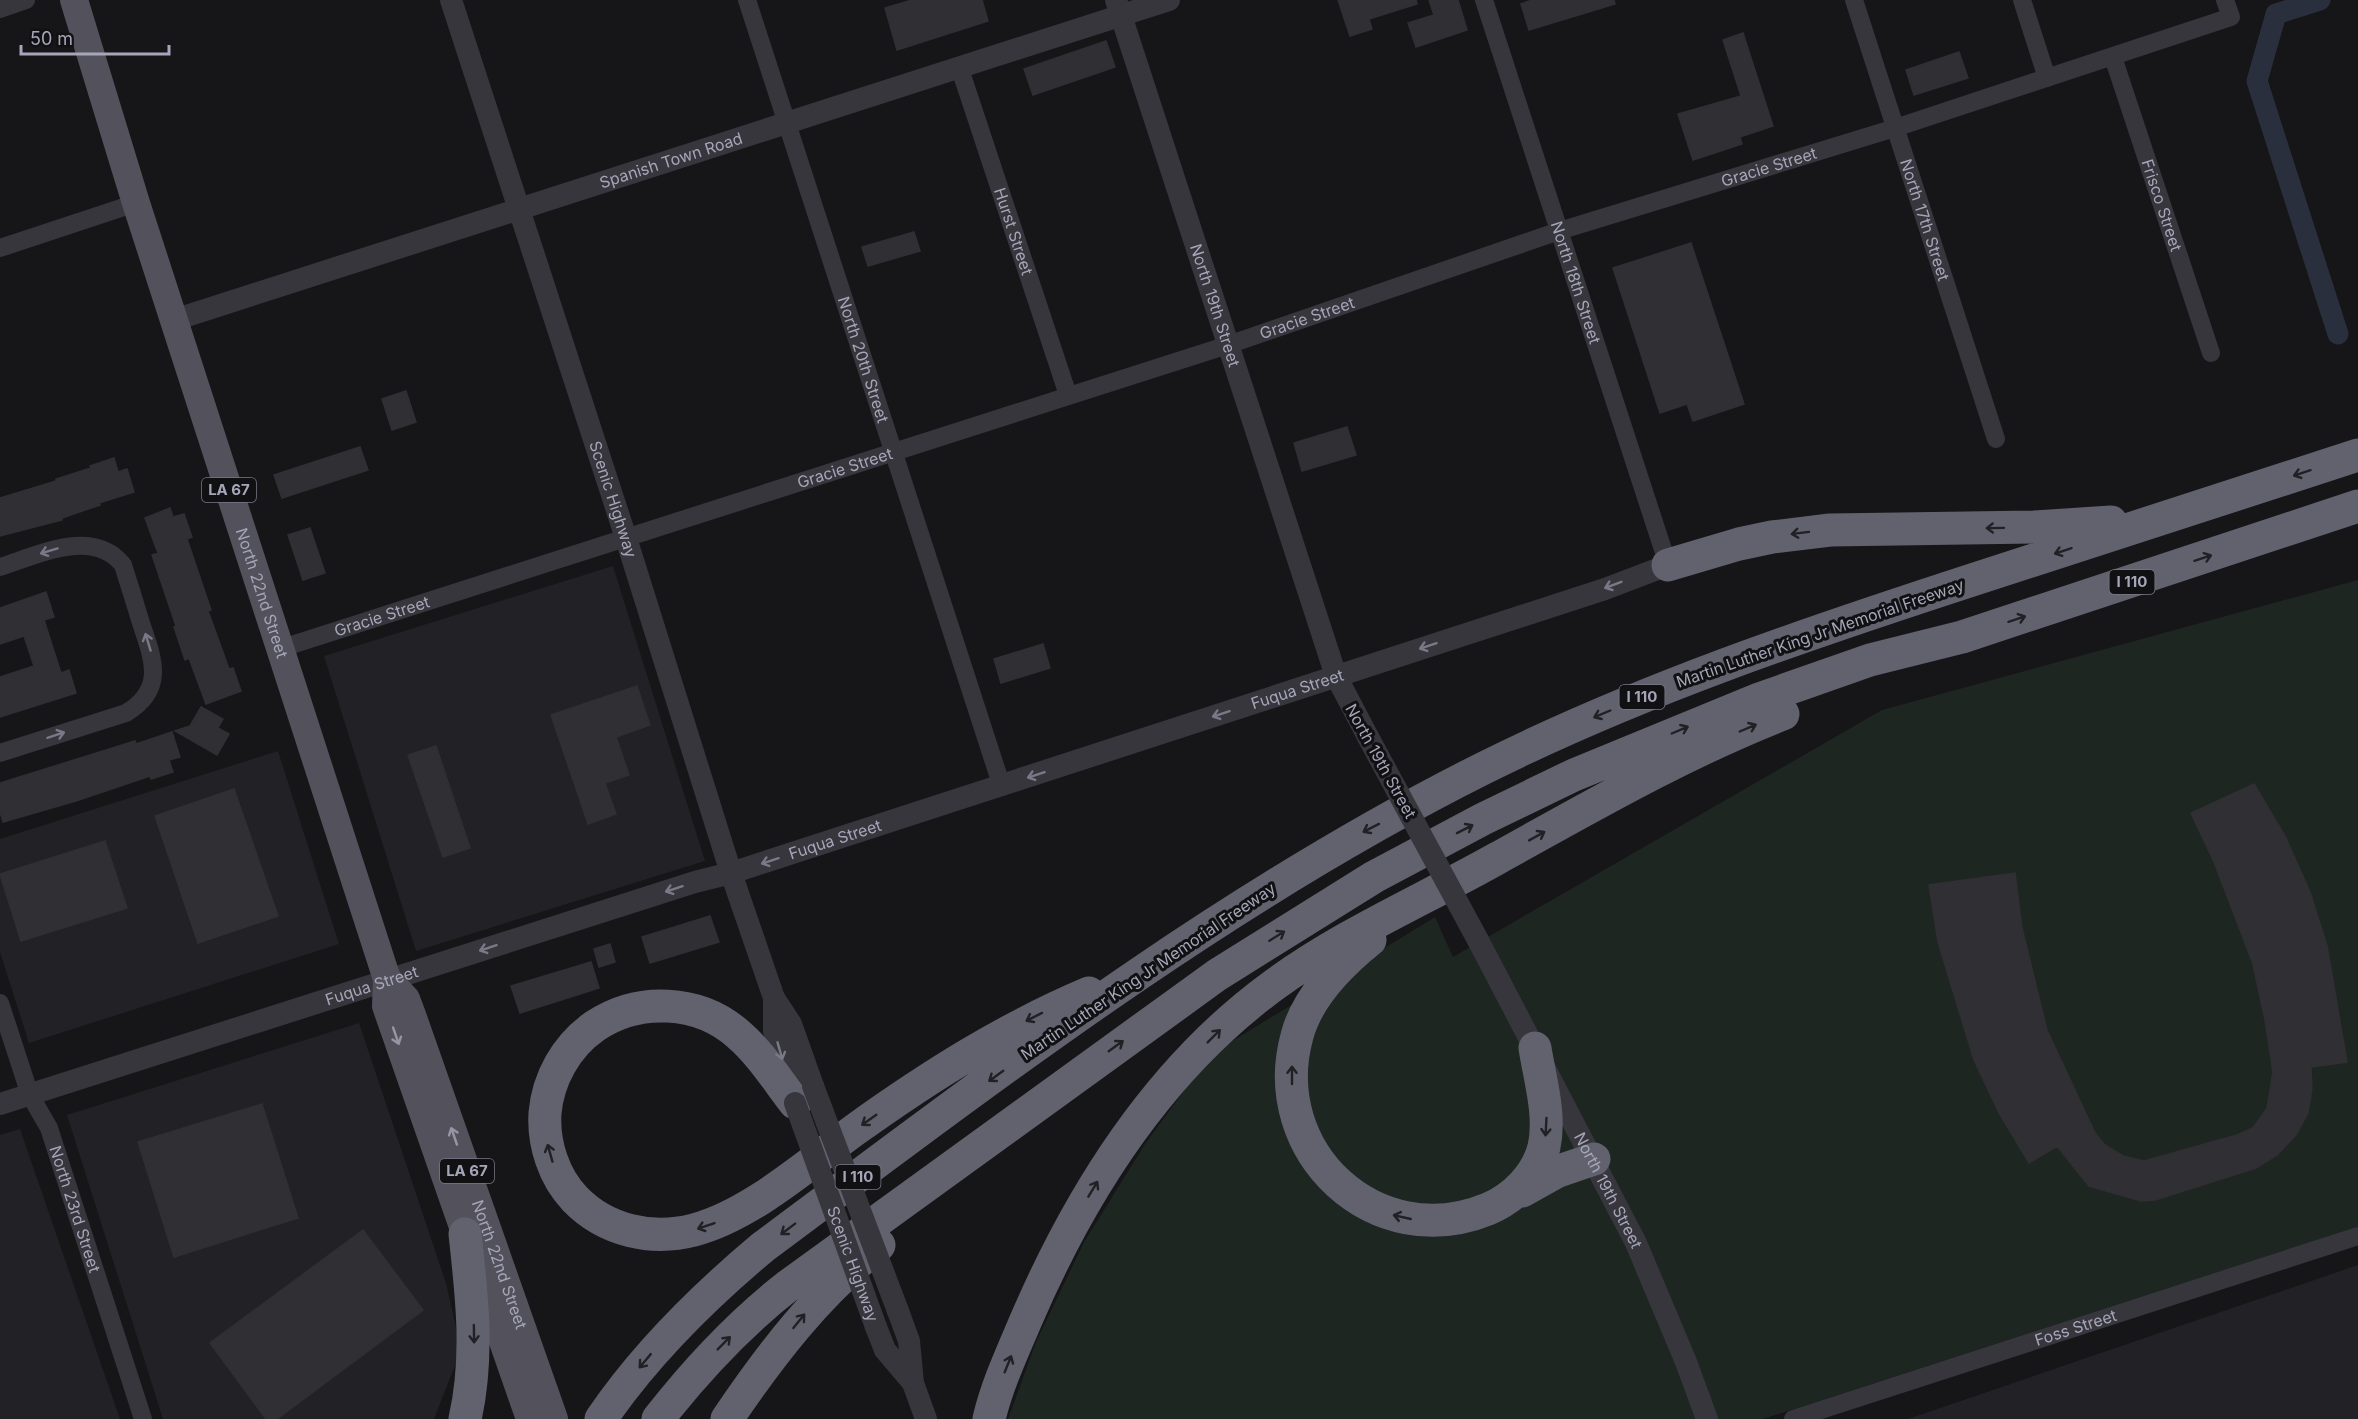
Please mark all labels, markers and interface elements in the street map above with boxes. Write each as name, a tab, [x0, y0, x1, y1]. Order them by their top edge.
scale bar	[21, 18, 170, 56]
text: 50 m	[30, 28, 73, 49]
street label: Spanish Town Road	[597, 128, 745, 193]
street label: Gracie Street	[1719, 143, 1819, 191]
street label: North 17th Street	[1896, 156, 1954, 283]
street label: Frisco Street	[2137, 156, 2187, 254]
street label: Hurst Street	[990, 185, 1037, 277]
street label: North 18th Street	[1547, 218, 1605, 346]
street label: North 19th Street	[1186, 241, 1245, 369]
street label: Gracie Street	[1257, 292, 1357, 343]
street label: North 20th Street	[834, 294, 893, 425]
street label: Scenic Highway	[585, 438, 642, 560]
street label: Gracie Street	[795, 443, 895, 492]
one-way arrow	[2293, 468, 2312, 479]
road number: LA 67	[202, 478, 256, 502]
one-way arrow	[1985, 522, 2005, 534]
street label: North 22nd Street	[232, 525, 292, 660]
one-way arrow	[1791, 528, 1810, 539]
one-way arrow	[40, 546, 59, 557]
one-way arrow	[2054, 546, 2073, 557]
one-way arrow	[2193, 552, 2212, 563]
road number: I 110	[2110, 570, 2154, 594]
street label: Martin Luther King Jr Memorial Freeway	[1674, 574, 1966, 692]
one-way arrow	[1605, 581, 1623, 592]
street label: Gracie Street	[332, 591, 432, 641]
one-way arrow	[2007, 613, 2026, 624]
one-way arrow	[141, 633, 152, 652]
one-way arrow	[1419, 641, 1438, 652]
street label: Fuqua Street	[1248, 665, 1346, 713]
road number: I 110	[1620, 685, 1664, 709]
street label: North 19th Street	[1341, 700, 1421, 822]
one-way arrow	[1212, 709, 1231, 720]
one-way arrow	[1594, 709, 1612, 720]
one-way arrow	[1738, 722, 1757, 733]
one-way arrow	[1670, 724, 1689, 735]
one-way arrow	[46, 729, 65, 740]
one-way arrow	[1027, 771, 1045, 782]
street label: Fuqua Street	[786, 815, 884, 864]
one-way arrow	[1363, 822, 1380, 834]
one-way arrow	[1455, 822, 1473, 834]
one-way arrow	[1528, 830, 1546, 841]
one-way arrow	[761, 856, 780, 867]
street label: Martin Luther King Jr Memorial Freeway	[1017, 878, 1279, 1064]
one-way arrow	[665, 884, 684, 895]
one-way arrow	[1268, 930, 1285, 942]
one-way arrow	[479, 943, 498, 954]
street label: Fuqua Street	[323, 961, 420, 1010]
one-way arrow	[1025, 1011, 1043, 1023]
one-way arrow	[392, 1026, 403, 1045]
one-way arrow	[1207, 1029, 1221, 1044]
one-way arrow	[1108, 1040, 1124, 1052]
one-way arrow	[775, 1041, 786, 1060]
one-way arrow	[1286, 1065, 1298, 1085]
one-way arrow	[988, 1070, 1004, 1082]
one-way arrow	[861, 1114, 878, 1126]
one-way arrow	[1541, 1116, 1552, 1136]
one-way arrow	[448, 1127, 459, 1146]
street label: North 19th Street	[1570, 1129, 1647, 1251]
street label: North 23rd Street	[45, 1143, 105, 1275]
one-way arrow	[544, 1144, 555, 1163]
road number: LA 67	[440, 1159, 494, 1183]
road number: I 110	[836, 1165, 880, 1189]
one-way arrow	[1088, 1181, 1100, 1198]
street label: North 22nd Street	[468, 1197, 532, 1332]
street label: Scenic Highway	[823, 1203, 883, 1324]
one-way arrow	[1393, 1211, 1412, 1222]
one-way arrow	[697, 1222, 716, 1233]
one-way arrow	[780, 1222, 796, 1235]
street label: Foss Street	[2032, 1305, 2119, 1350]
one-way arrow	[793, 1313, 806, 1329]
one-way arrow	[468, 1324, 480, 1344]
one-way arrow	[716, 1335, 731, 1350]
one-way arrow	[638, 1353, 652, 1368]
one-way arrow	[1003, 1355, 1014, 1373]

